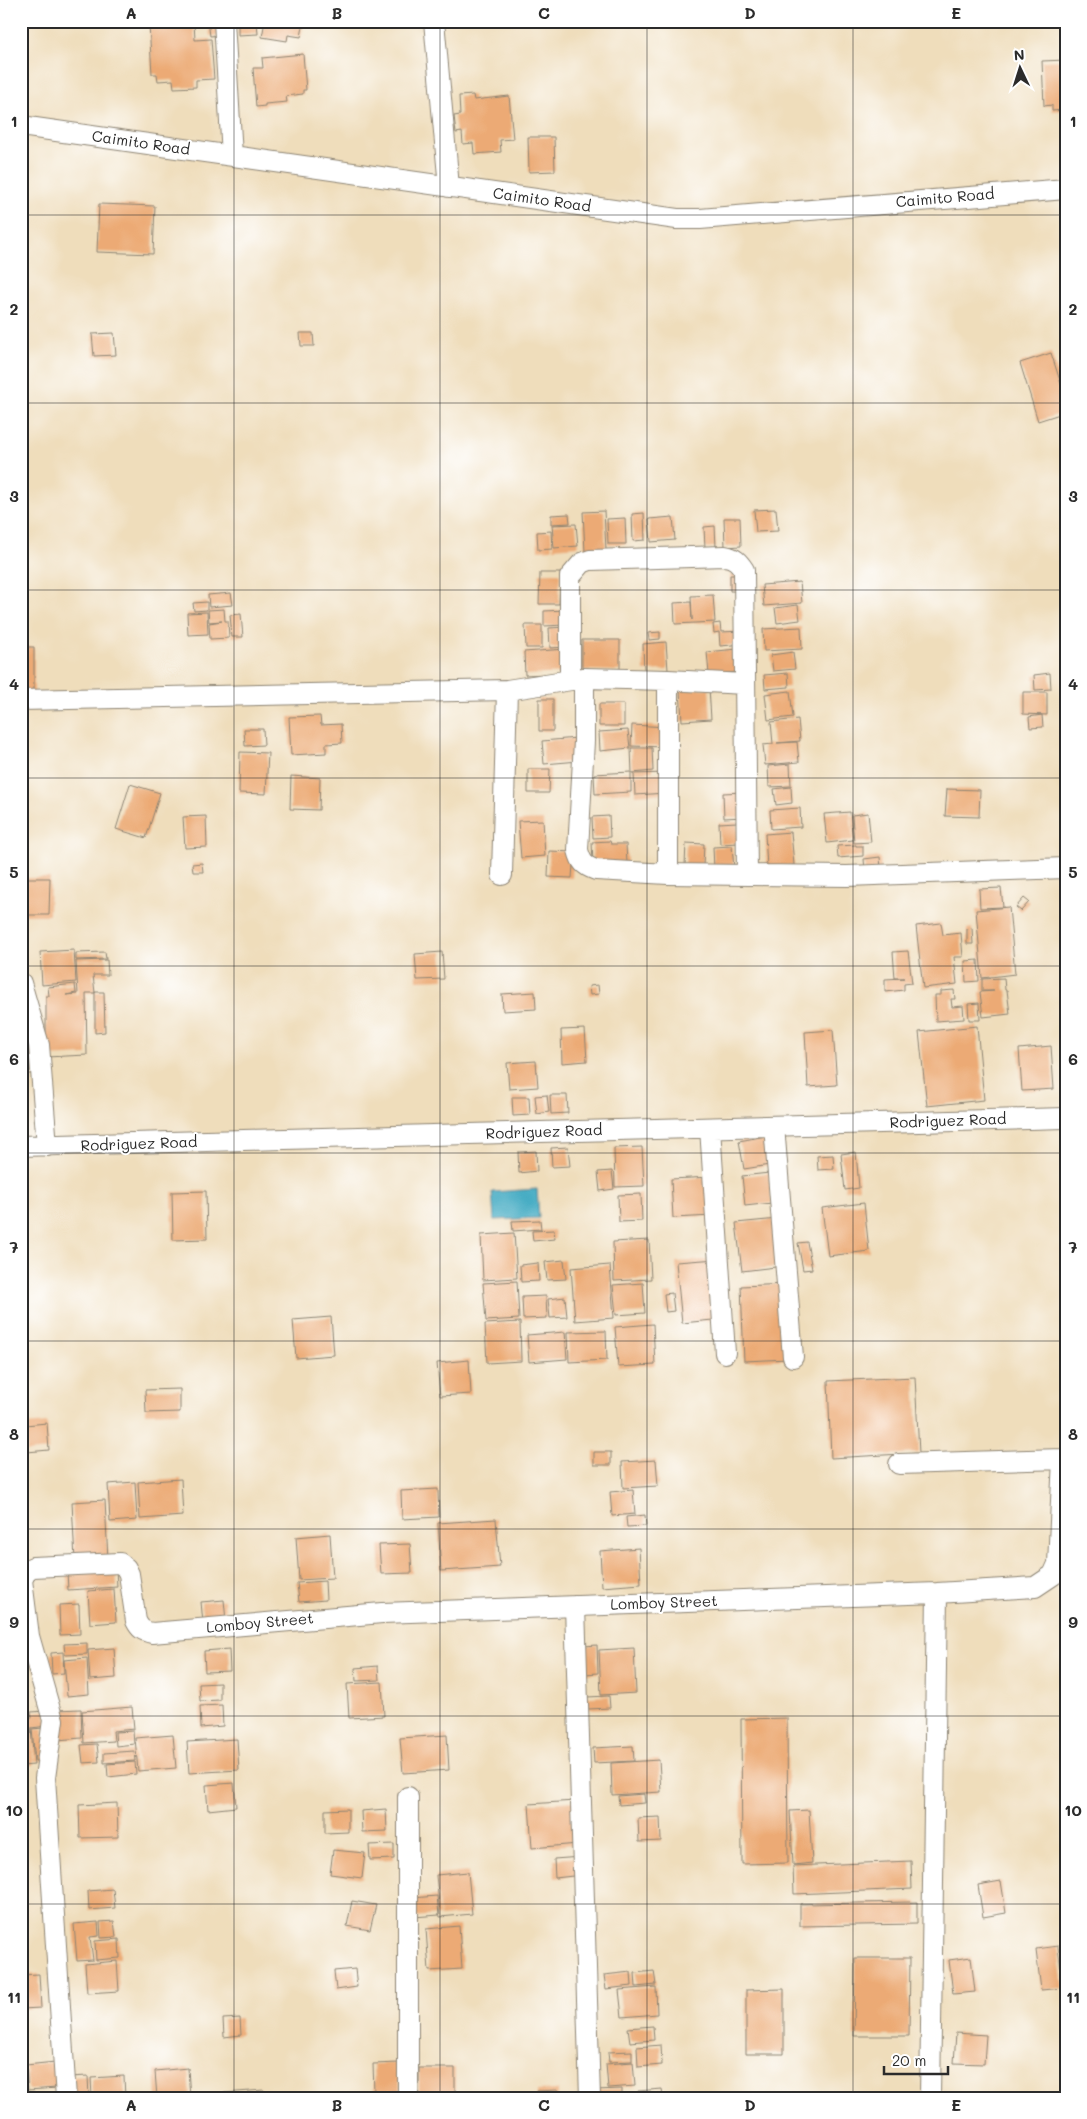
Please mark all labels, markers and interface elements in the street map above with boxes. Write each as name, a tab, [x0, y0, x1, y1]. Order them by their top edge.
text: A	[125, 2, 137, 23]
text: B	[332, 2, 342, 23]
text: C	[538, 2, 550, 23]
text: D	[744, 2, 756, 23]
text: E	[951, 2, 961, 23]
north arrow	[994, 42, 1044, 92]
text: N	[1013, 45, 1025, 64]
text: 1	[10, 110, 18, 131]
text: 1	[1069, 110, 1077, 131]
street label: Caimito Road	[91, 125, 191, 159]
street label: Caimito Road	[492, 182, 592, 216]
street label: Caimito Road	[895, 183, 995, 211]
text: 2	[10, 298, 19, 319]
text: 2	[1069, 298, 1078, 319]
text: 3	[9, 485, 19, 506]
text: 3	[1068, 485, 1078, 506]
text: 4	[9, 673, 19, 694]
text: 4	[1068, 673, 1078, 694]
text: 5	[9, 861, 19, 882]
text: 5	[1068, 861, 1078, 882]
text: 6	[9, 1048, 19, 1069]
text: 6	[1068, 1048, 1078, 1069]
street label: Rodriguez Road	[889, 1108, 1007, 1132]
street label: Rodriguez Road	[485, 1119, 603, 1143]
street label: Rodriguez Road	[80, 1131, 198, 1155]
text: 7	[10, 1236, 19, 1257]
text: 7	[1069, 1236, 1078, 1257]
text: 8	[9, 1423, 19, 1444]
text: 8	[1068, 1423, 1078, 1444]
street label: Lomboy Street	[610, 1590, 718, 1614]
street label: Lomboy Street	[205, 1607, 314, 1637]
text: 9	[9, 1611, 19, 1632]
text: 9	[1068, 1611, 1078, 1632]
text: 10	[5, 1799, 23, 1820]
text: 10	[1064, 1799, 1082, 1820]
text: 11	[7, 1986, 21, 2007]
text: 11	[1066, 1986, 1080, 2007]
scale bar	[884, 2044, 948, 2076]
text: 20 m	[892, 2050, 926, 2070]
text: A	[125, 2094, 137, 2115]
text: B	[332, 2094, 342, 2115]
text: C	[538, 2094, 550, 2115]
text: D	[744, 2094, 756, 2115]
text: E	[951, 2094, 961, 2115]

